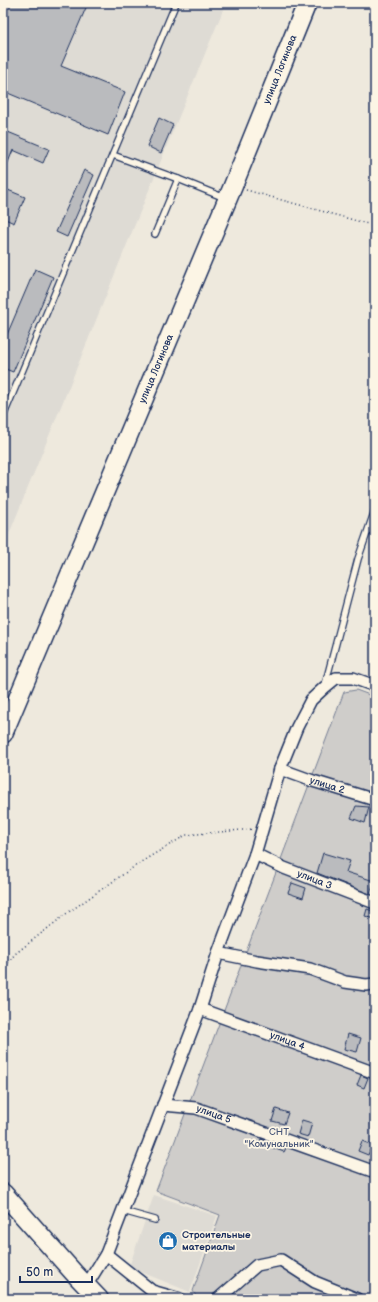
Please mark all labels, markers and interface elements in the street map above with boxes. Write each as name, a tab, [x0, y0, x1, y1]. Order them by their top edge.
street label: улица Логинова	[261, 33, 300, 106]
street label: улица Логинова	[136, 333, 176, 405]
street label: улица 2	[308, 774, 346, 796]
street label: улица 3	[295, 868, 334, 892]
street label: улица 4	[268, 1029, 307, 1053]
street label: улица 5	[195, 1103, 233, 1126]
park label: СНТ "Комунальник"	[244, 1126, 314, 1150]
place label: Строительные материалы	[182, 1229, 251, 1253]
shop icon: Строительные материалы	[157, 1230, 179, 1252]
scale bar	[20, 1258, 92, 1284]
text: 50 m	[26, 1265, 53, 1280]

